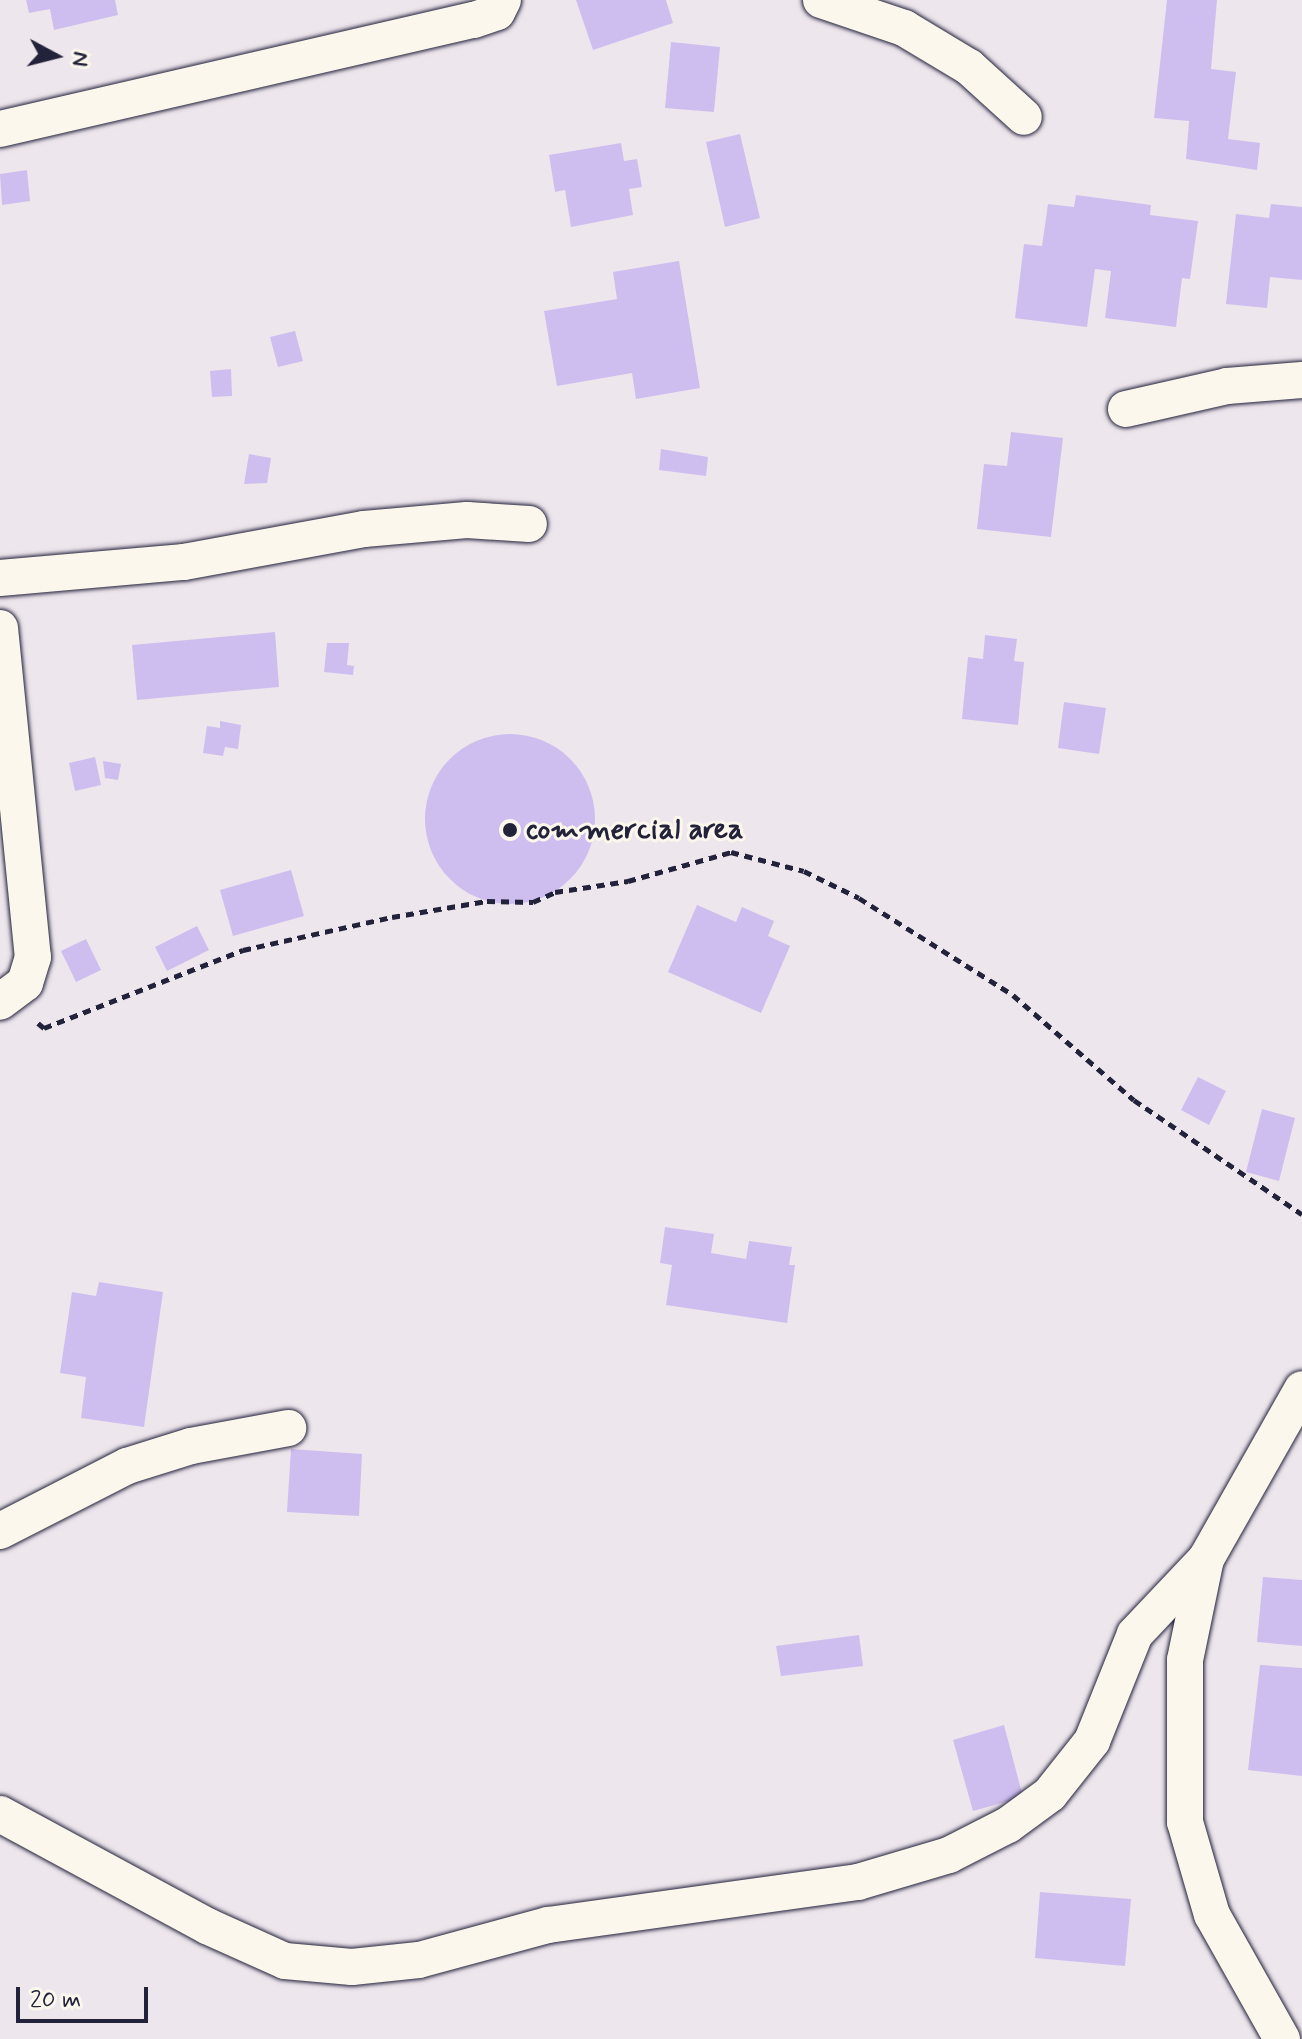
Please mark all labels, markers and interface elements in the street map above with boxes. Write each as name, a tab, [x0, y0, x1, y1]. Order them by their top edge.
north arrow	[16, 16, 96, 96]
text: N	[65, 50, 95, 68]
place label: commercial area	[526, 812, 748, 848]
marker: commercial area	[501, 821, 519, 839]
scale bar	[20, 1971, 152, 2021]
text: 20 m	[30, 1985, 81, 2016]

